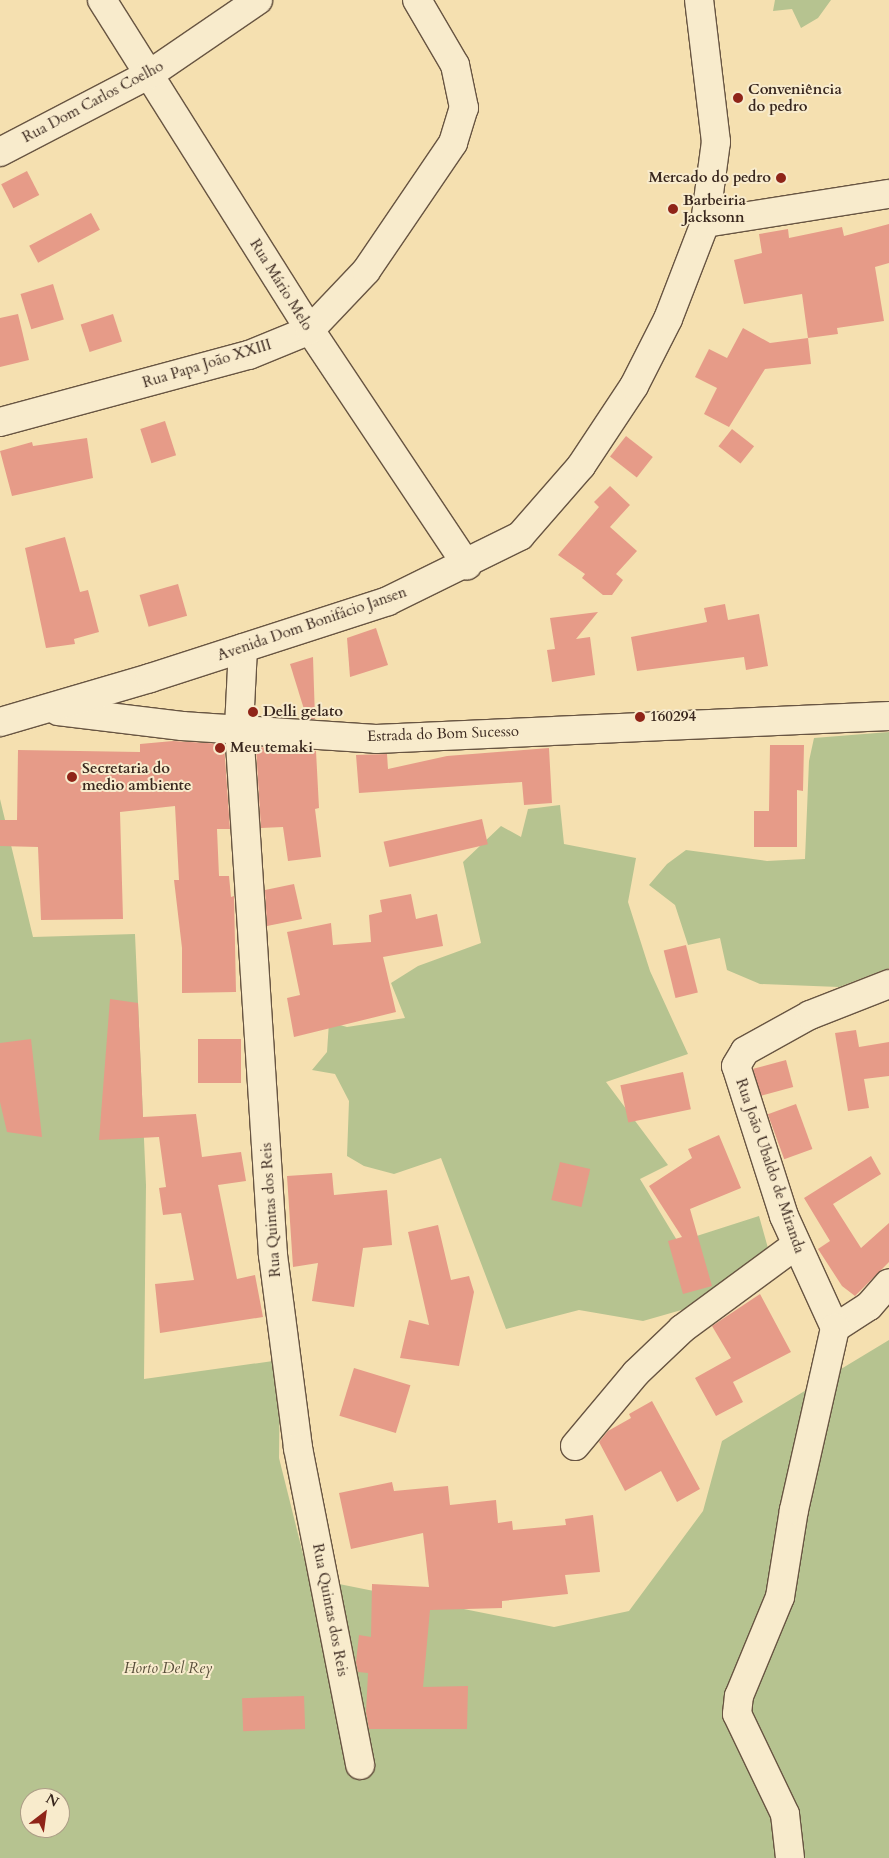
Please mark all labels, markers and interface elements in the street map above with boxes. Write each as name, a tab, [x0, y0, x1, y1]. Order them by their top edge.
street label: Rua Dom Carlos Coelho	[19, 57, 167, 147]
place label: Conveniência do pedro	[748, 80, 842, 115]
marker: Conveniência do pedro	[732, 92, 744, 104]
place label: Mercado do pedro	[648, 169, 771, 187]
marker: Mercado do pedro	[775, 172, 787, 184]
place label: Barbeiria Jacksonn	[683, 191, 746, 226]
marker: Barbeiria Jacksonn	[667, 203, 679, 215]
street label: Rua Mário Melo	[246, 236, 316, 334]
street label: Rua Papa João XXIII	[140, 336, 274, 392]
street label: Avenida Dom Bonifácio Jansen	[215, 583, 409, 665]
place label: Delli gelato	[263, 703, 343, 721]
marker: Delli gelato	[247, 706, 259, 718]
place label: 160294	[650, 708, 696, 726]
marker: 160294	[634, 711, 646, 723]
street label: Estrada do Bom Sucesso	[367, 722, 519, 746]
place label: Meu temaki	[230, 739, 313, 757]
marker: Meu temaki	[214, 742, 226, 754]
place label: Secretaria do medio ambiente	[82, 759, 191, 794]
marker: Secretaria do medio ambiente	[66, 771, 78, 783]
street label: Rua João Ubaldo de Miranda	[732, 1076, 808, 1256]
street label: Rua Quintas dos Reis	[257, 1142, 285, 1278]
street label: Rua Quintas dos Reis	[308, 1542, 352, 1678]
park label: Horto Del Rey	[124, 1660, 212, 1678]
north arrow	[20, 1788, 70, 1838]
text: N	[42, 1789, 62, 1812]

